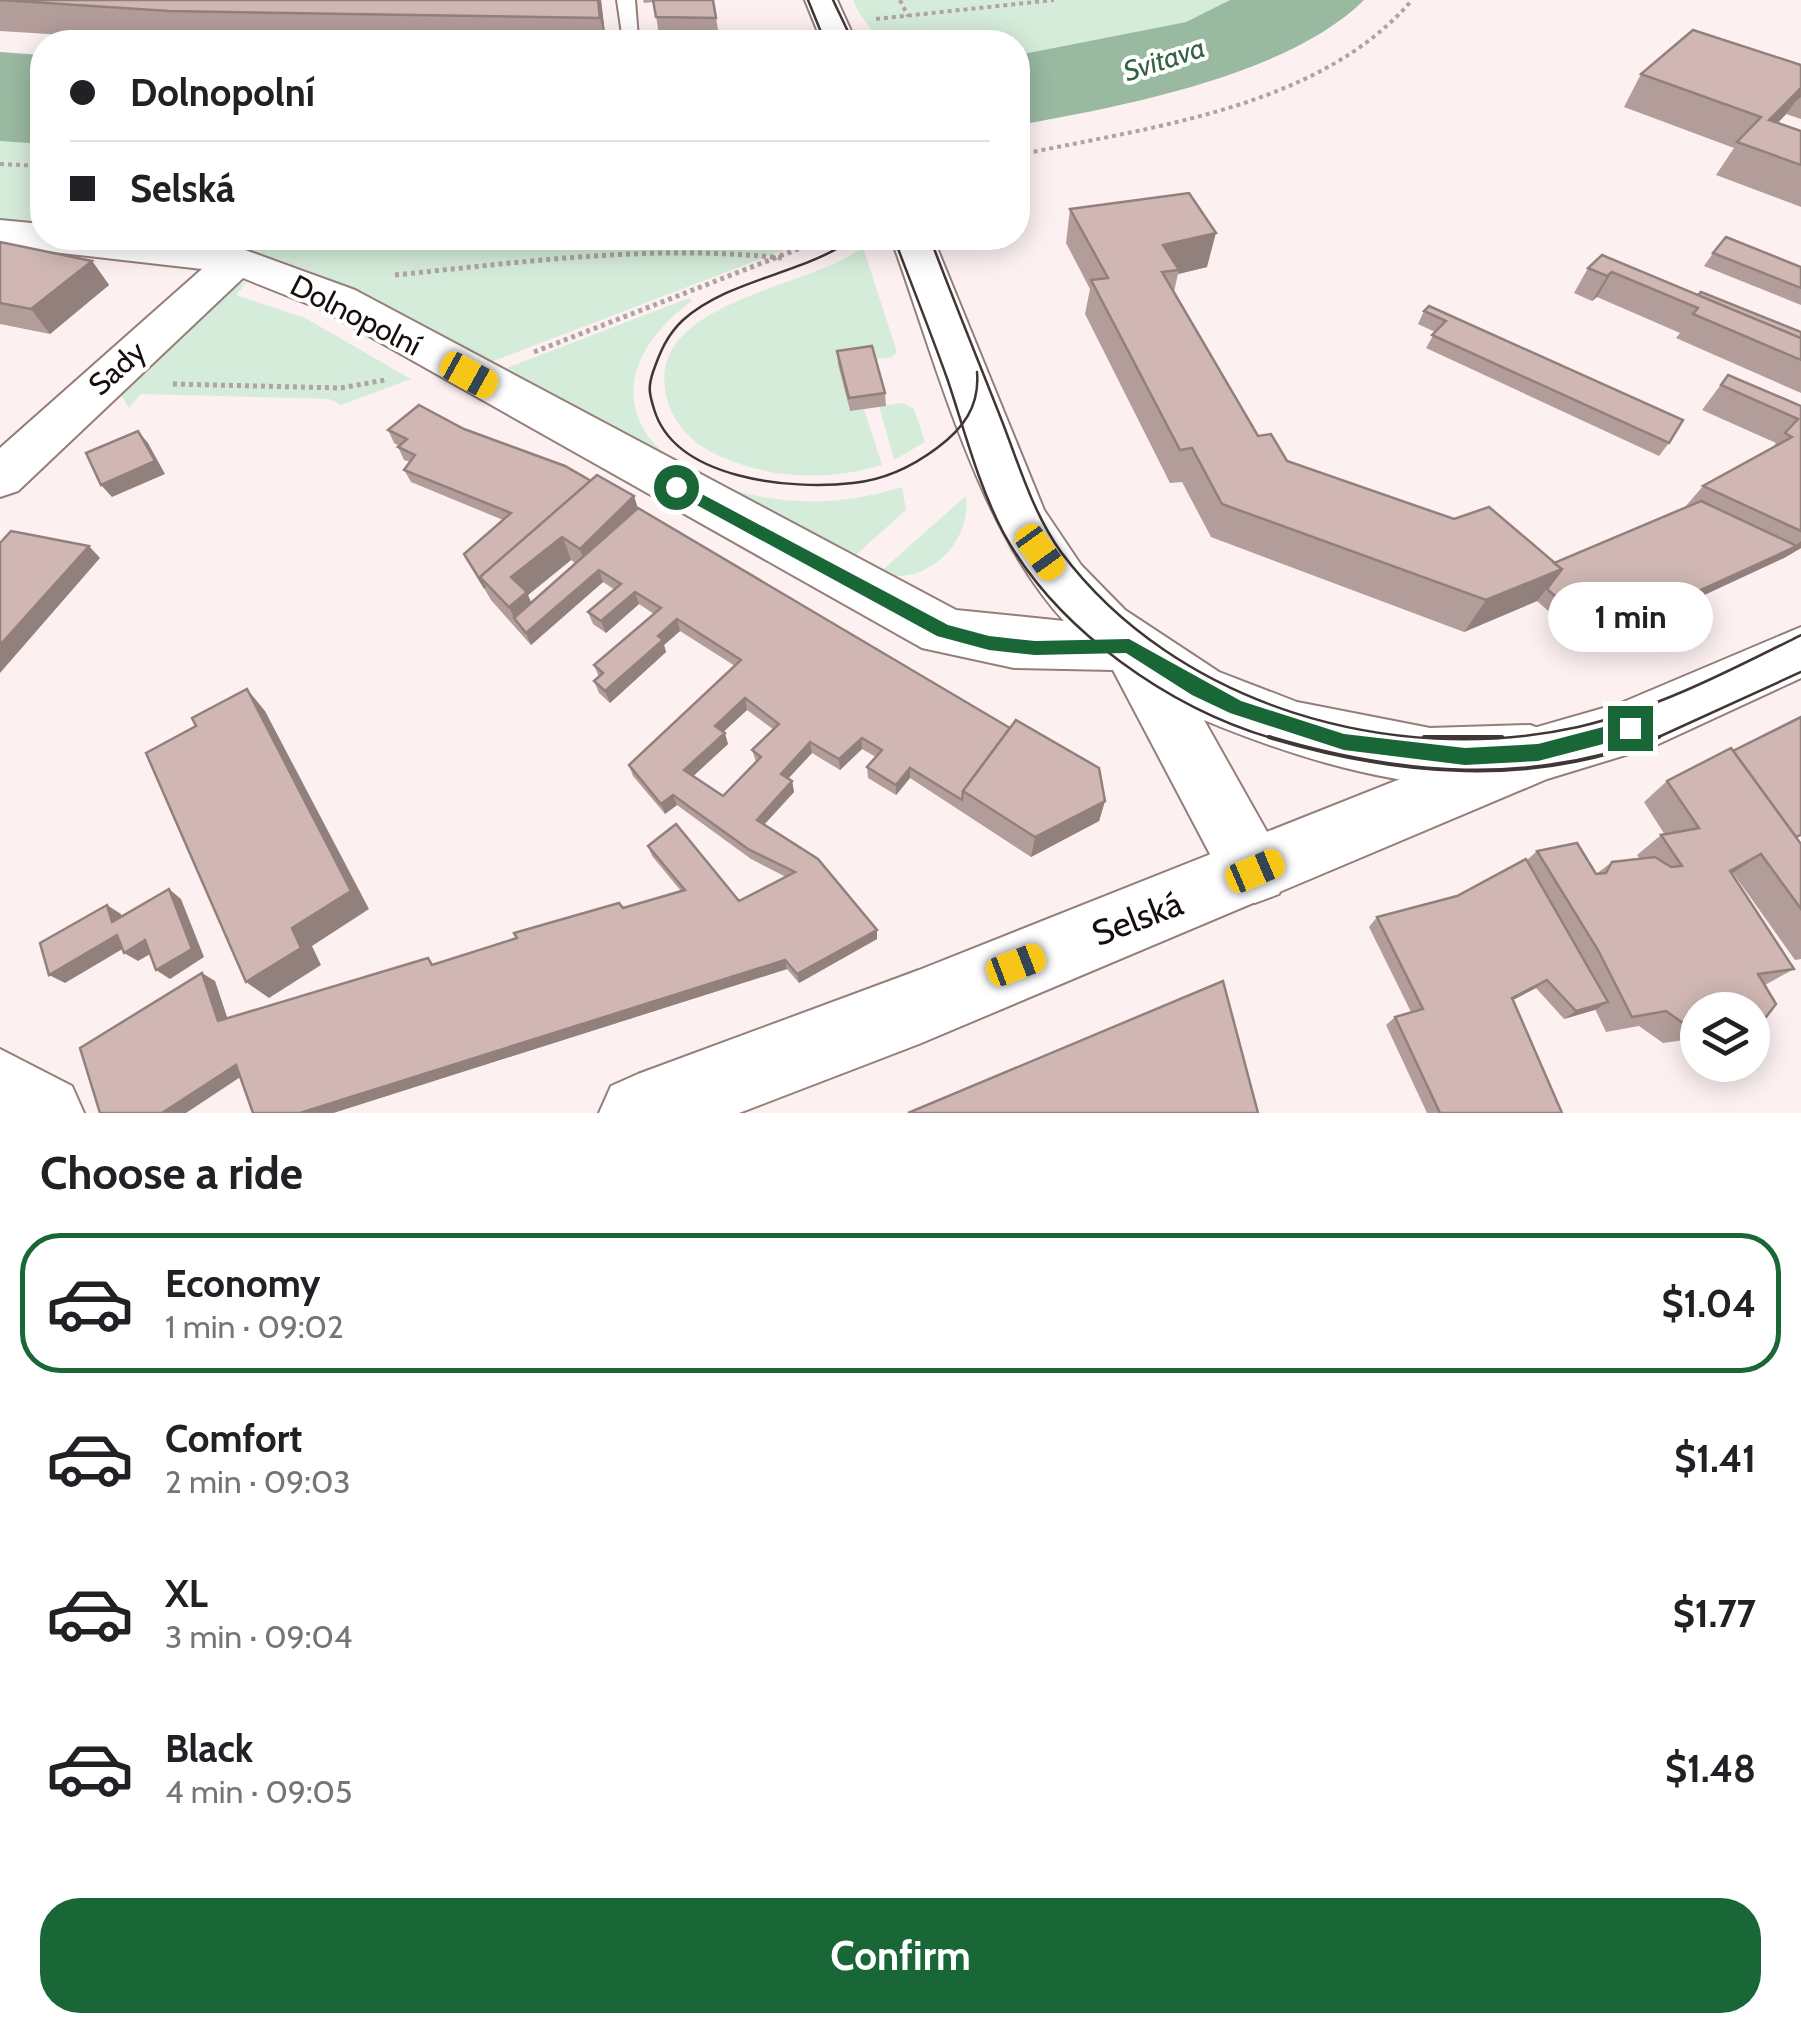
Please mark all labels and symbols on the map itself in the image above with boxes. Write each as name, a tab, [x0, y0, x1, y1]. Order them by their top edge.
water label: Svitava	[1119, 30, 1209, 88]
street label: Dolnopolní	[284, 266, 428, 364]
street label: Sady	[81, 333, 153, 403]
car	[435, 347, 503, 403]
route start	[654, 465, 699, 510]
car	[1010, 519, 1070, 585]
callout: 1 min	[1548, 583, 1712, 653]
route end	[1608, 706, 1653, 751]
car	[1222, 845, 1288, 897]
street label: Selská	[1086, 881, 1188, 955]
car	[983, 940, 1049, 990]

